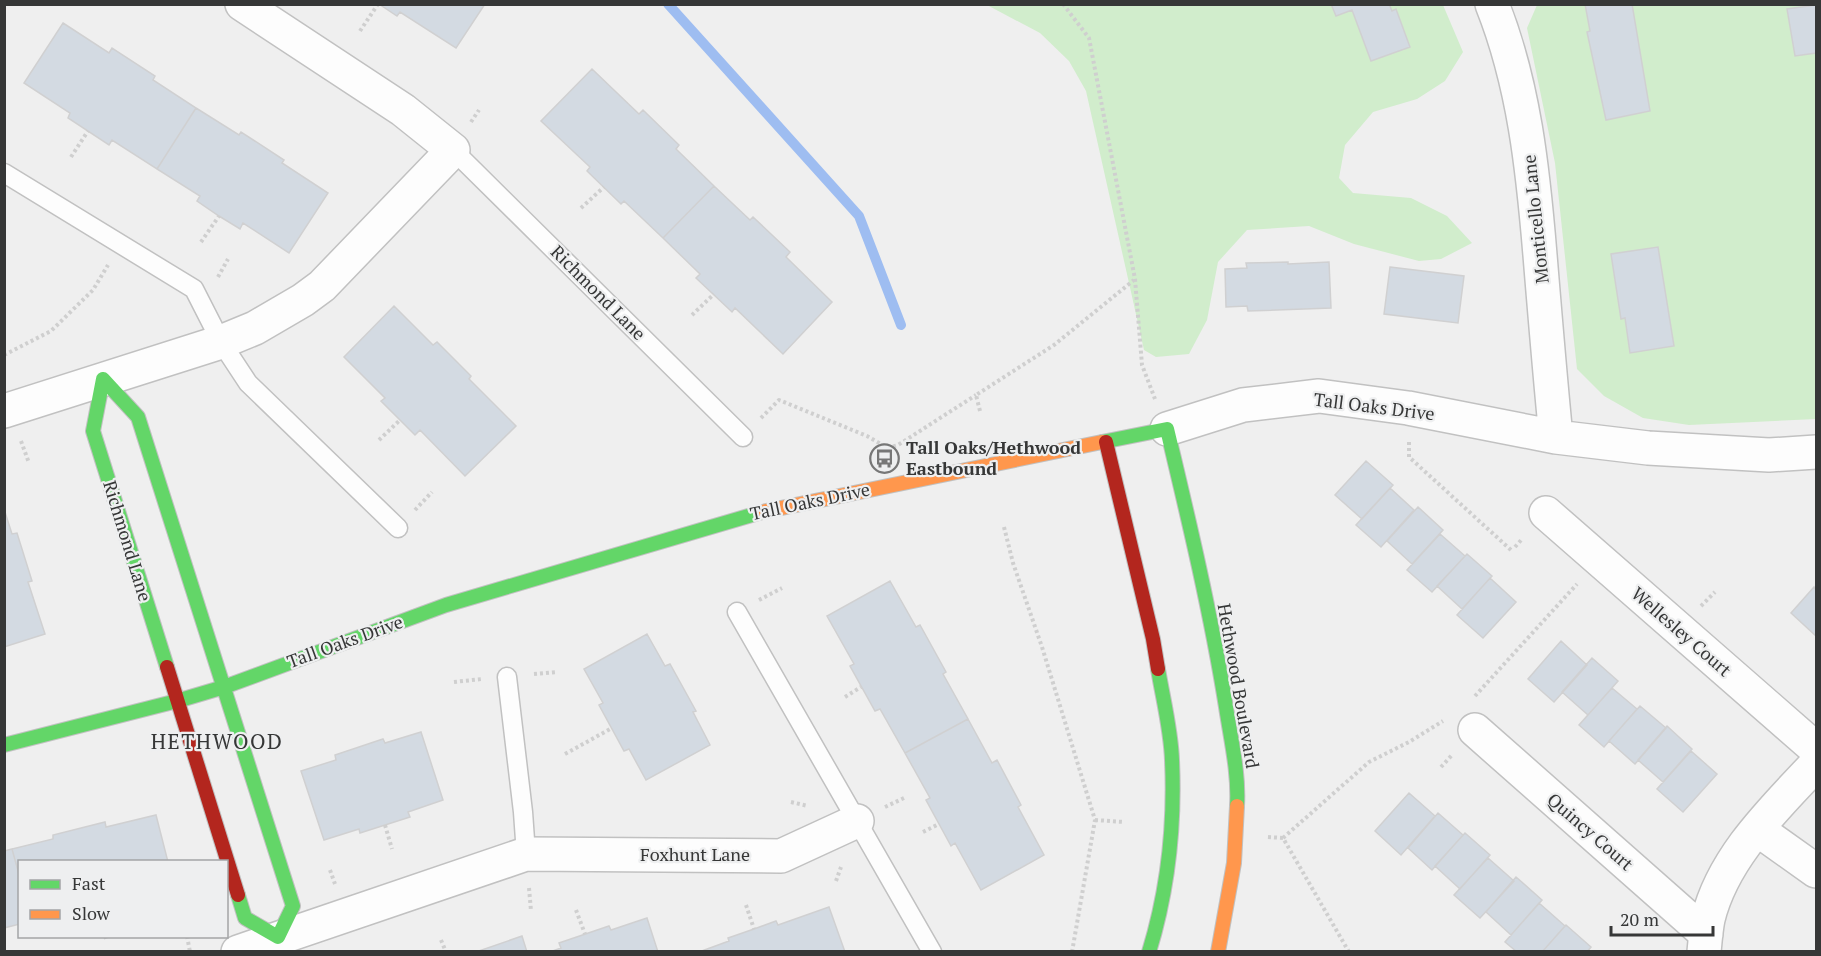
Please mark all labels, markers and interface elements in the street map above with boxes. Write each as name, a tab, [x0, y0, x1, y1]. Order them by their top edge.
street label: Monticello Lane	[1516, 154, 1554, 285]
street label: Richmond Lane	[546, 240, 651, 345]
street label: Tall Oaks Drive	[1312, 387, 1436, 425]
place label: Tall Oaks/Hethwood Eastbound	[906, 435, 1081, 480]
bus stop icon: Tall Oaks/Hethwood Eastbound	[869, 442, 901, 474]
street label: Richmond Lane	[98, 477, 158, 604]
street label: Tall Oaks Drive	[748, 477, 872, 525]
street label: Wellesley Court	[1627, 581, 1737, 682]
street label: Hethwood Boulevard	[1213, 601, 1265, 770]
street label: Tall Oaks Drive	[283, 609, 406, 673]
district label: HETHWOOD	[151, 727, 283, 755]
street label: Quincy Court	[1543, 787, 1639, 875]
street label: Foxhunt Lane	[640, 842, 750, 866]
legend	[18, 860, 228, 938]
text: Fast	[72, 871, 106, 895]
scale bar	[1611, 899, 1713, 937]
text: Slow	[72, 901, 111, 925]
text: 20 m	[1620, 907, 1660, 931]

